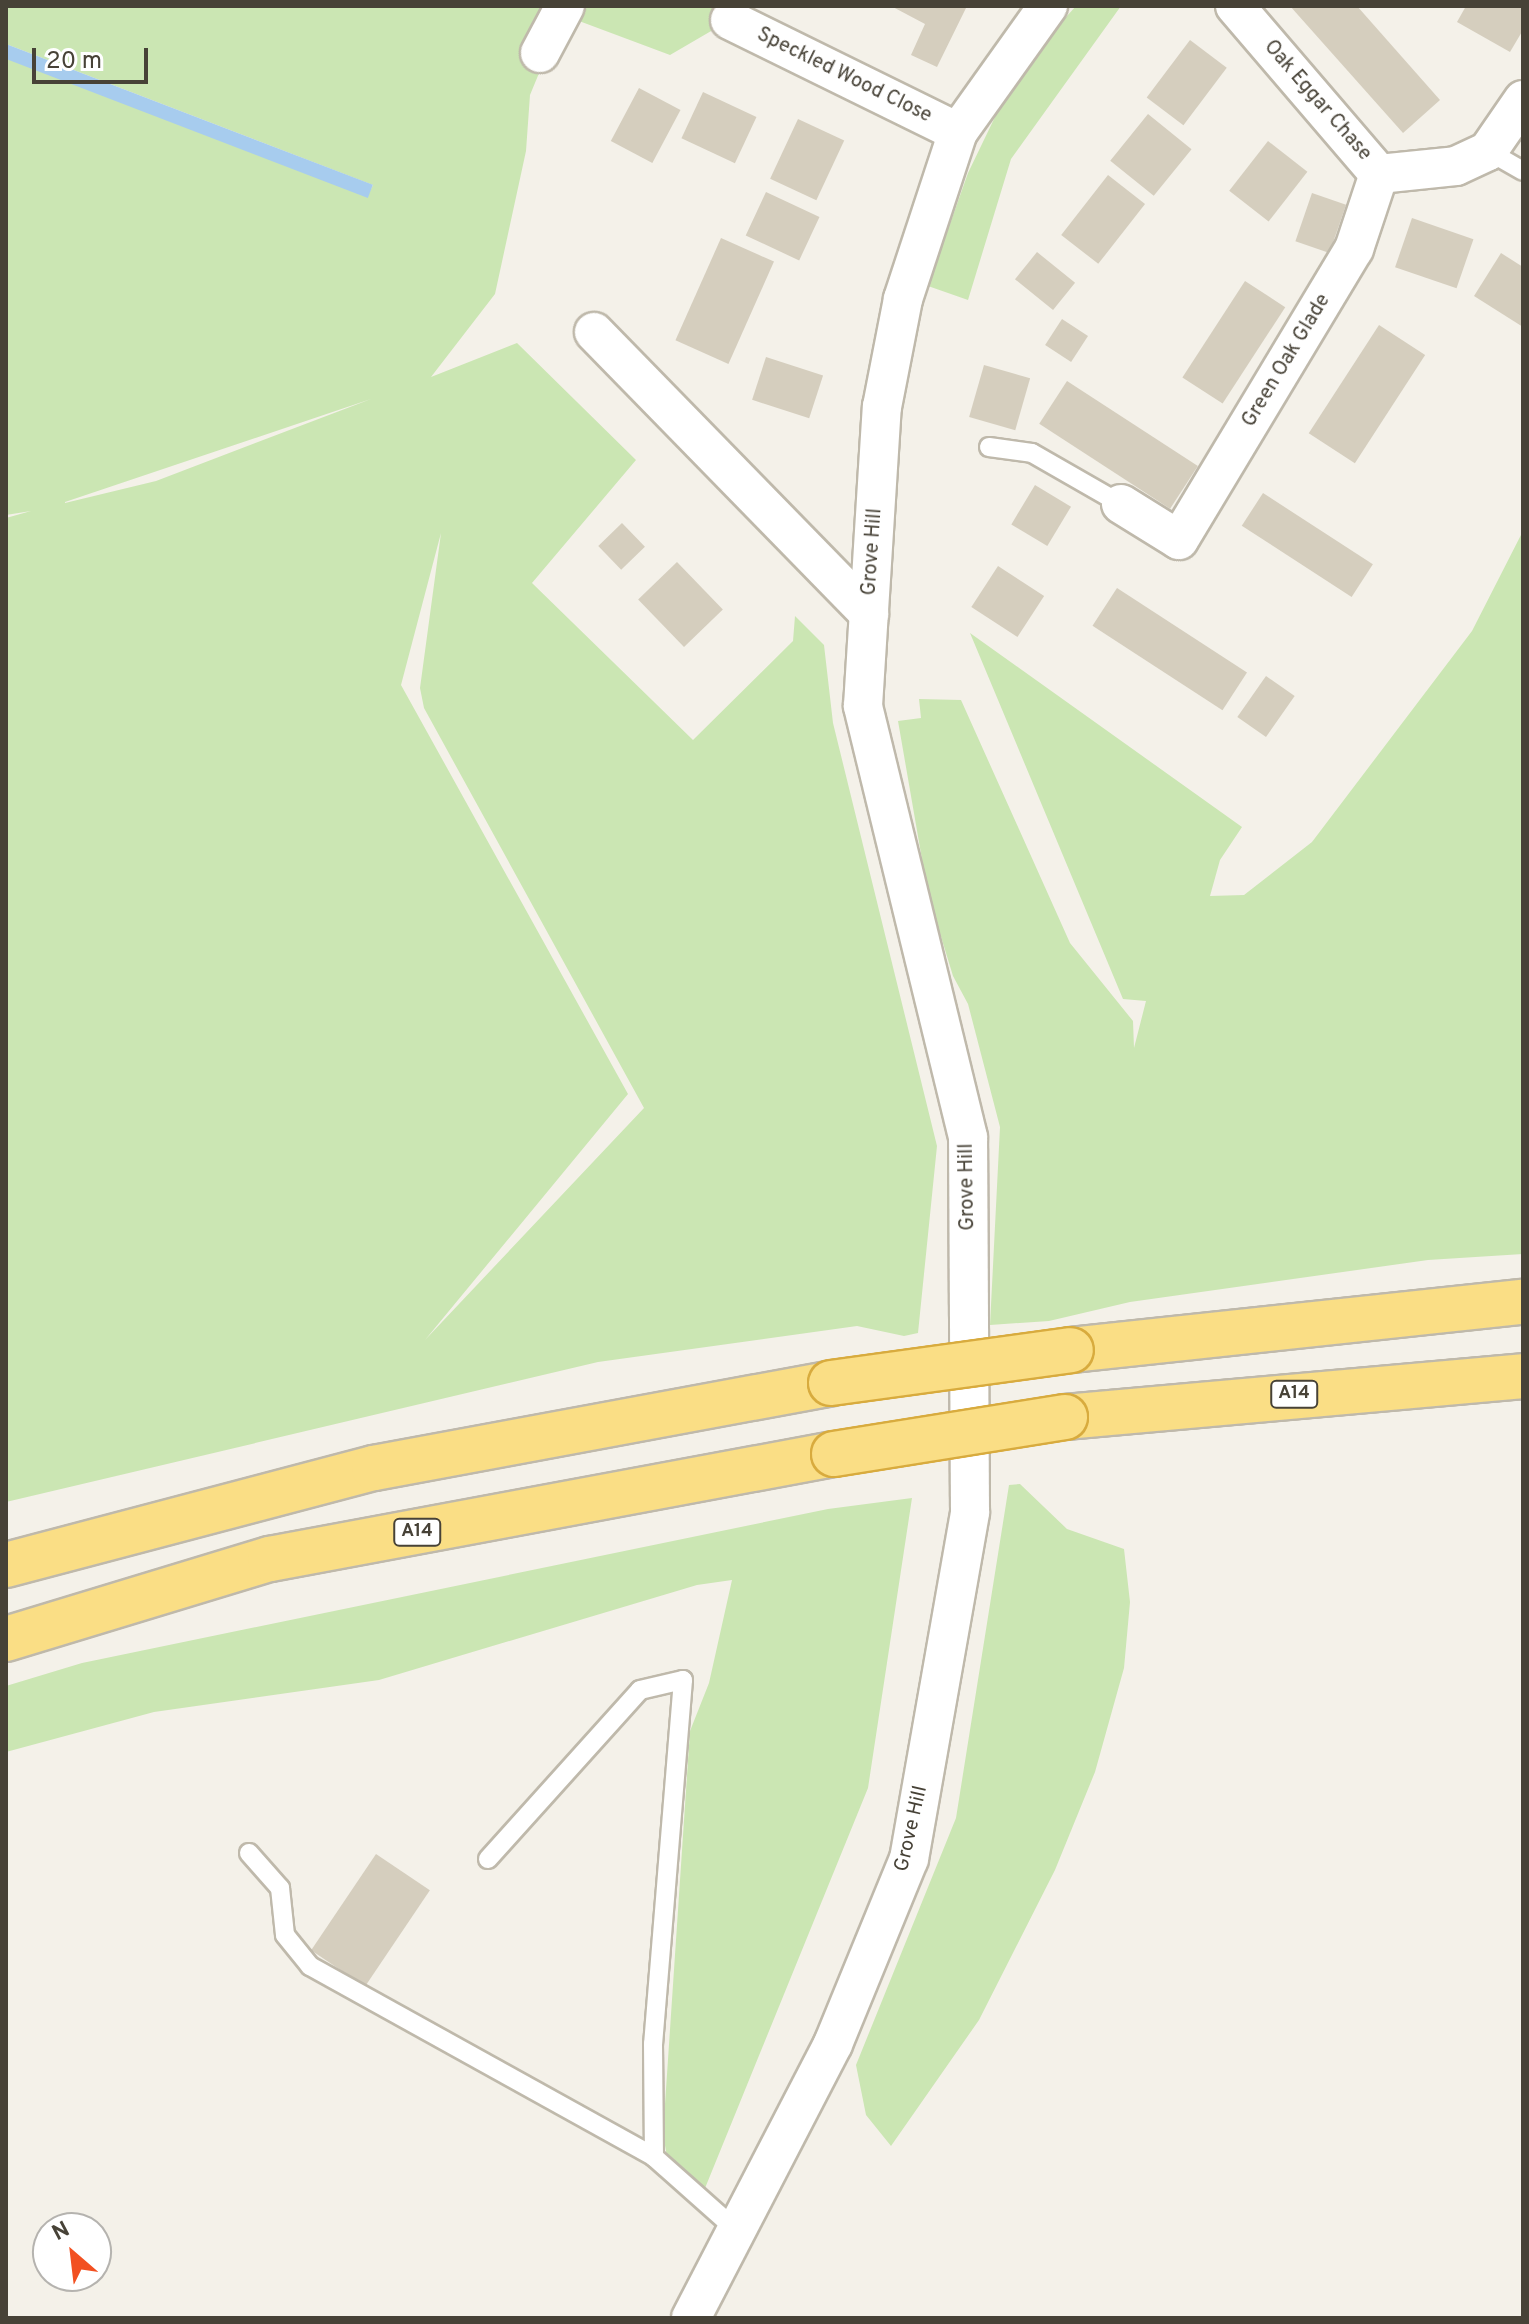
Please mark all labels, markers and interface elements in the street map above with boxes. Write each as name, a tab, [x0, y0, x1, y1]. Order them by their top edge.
street label: Speckled Wood Close	[752, 23, 936, 129]
scale bar	[36, 32, 152, 82]
street label: Oak Eggar Chase	[1258, 36, 1376, 166]
text: 20 m	[46, 47, 102, 77]
street label: Green Oak Glade	[1238, 290, 1336, 432]
street label: Grove Hill	[858, 508, 888, 596]
street label: Grove Hill	[955, 1143, 981, 1231]
road number: A14	[1270, 1380, 1318, 1408]
road number: A14	[393, 1518, 441, 1546]
street label: Grove Hill	[890, 1784, 934, 1874]
north arrow	[32, 2212, 112, 2292]
text: N	[48, 2217, 75, 2248]

